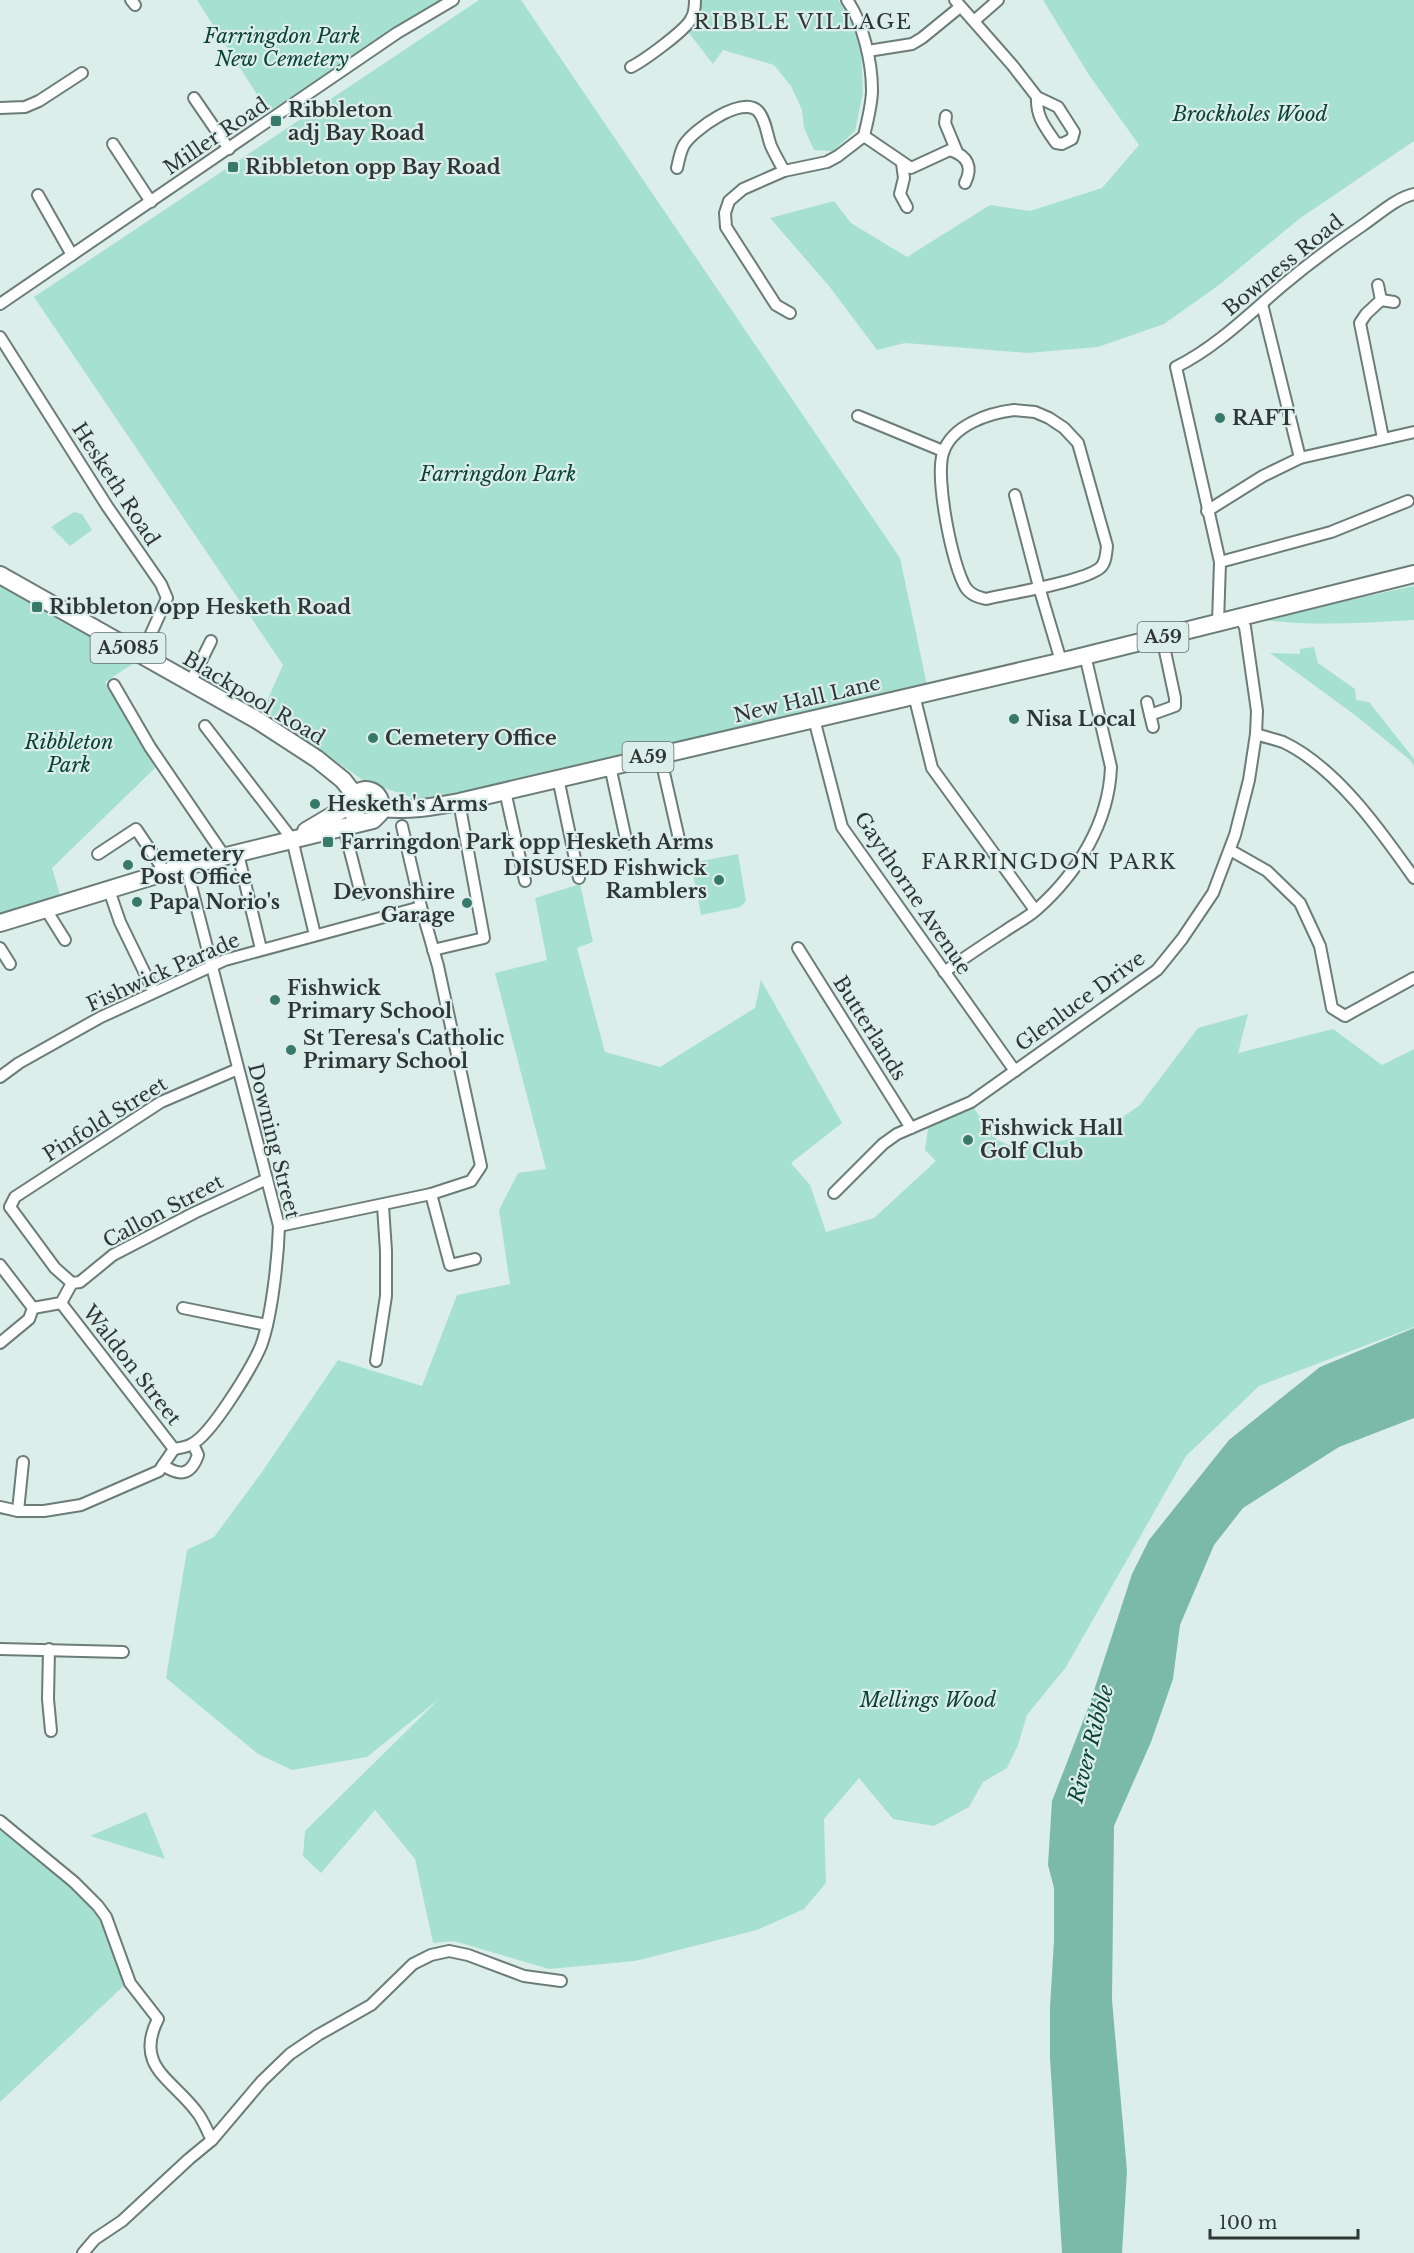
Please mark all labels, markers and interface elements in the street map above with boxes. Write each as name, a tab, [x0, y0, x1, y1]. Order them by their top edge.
district label: RIBBLE VILLAGE	[694, 9, 912, 35]
park label: Farringdon Park New Cemetery	[203, 24, 360, 71]
street label: Miller Road	[159, 92, 273, 180]
place label: Ribbleton adj Bay Road	[288, 98, 425, 145]
park label: Brockholes Wood	[1172, 102, 1328, 126]
marker: Ribbleton adj Bay Road	[269, 114, 283, 128]
place label: Ribbleton opp Bay Road	[245, 155, 501, 179]
marker: Ribbleton opp Bay Road	[226, 160, 240, 174]
street label: Bowness Road	[1218, 209, 1348, 321]
place label: RAFT	[1232, 406, 1295, 430]
marker: RAFT	[1213, 411, 1227, 425]
street label: Hesketh Road	[67, 418, 165, 550]
park label: Farringdon Park	[419, 462, 576, 486]
place label: Ribbleton opp Hesketh Road	[49, 595, 351, 619]
marker: Ribbleton opp Hesketh Road	[30, 600, 44, 614]
road number: A59	[1138, 622, 1188, 652]
road number: A5085	[90, 633, 166, 663]
street label: Blackpool Road	[179, 646, 329, 750]
street label: New Hall Lane	[731, 670, 883, 728]
place label: Nisa Local	[1026, 707, 1136, 731]
marker: Nisa Local	[1007, 712, 1021, 726]
place label: Cemetery Office	[385, 726, 557, 750]
park label: Ribbleton Park	[24, 730, 113, 777]
marker: Cemetery Office	[366, 731, 380, 745]
road number: A59	[622, 742, 674, 772]
place label: Hesketh's Arms	[327, 792, 488, 816]
marker: Hesketh's Arms	[308, 797, 322, 811]
street label: Gaythorne Avenue	[850, 807, 976, 979]
place label: Farringdon Park opp Hesketh Arms	[340, 830, 714, 854]
marker: Farringdon Park opp Hesketh Arms	[321, 835, 335, 849]
place label: Cemetery Post Office	[140, 842, 252, 889]
district label: FARRINGDON PARK	[921, 849, 1177, 875]
place label: DISUSED Fishwick Ramblers	[503, 856, 708, 903]
marker: Cemetery Post Office	[121, 858, 135, 872]
marker: DISUSED Fishwick Ramblers	[712, 873, 726, 887]
place label: Devonshire Garage	[333, 880, 455, 927]
place label: Papa Norio's	[149, 890, 280, 914]
marker: Papa Norio's	[130, 895, 144, 909]
marker: Devonshire Garage	[460, 896, 474, 910]
street label: Fishwick Parade	[83, 927, 243, 1017]
street label: Glenluce Drive	[1011, 946, 1149, 1056]
street label: Butterlands	[828, 971, 912, 1085]
place label: Fishwick Primary School	[287, 976, 452, 1023]
marker: Fishwick Primary School	[268, 993, 282, 1007]
place label: St Teresa's Catholic Primary School	[303, 1026, 504, 1073]
marker: St Teresa's Catholic Primary School	[284, 1043, 298, 1057]
street label: Downing Street	[243, 1061, 305, 1222]
street label: Pinfold Street	[39, 1071, 172, 1167]
place label: Fishwick Hall Golf Club	[980, 1116, 1123, 1163]
marker: Fishwick Hall Golf Club	[961, 1133, 975, 1147]
street label: Callon Street	[99, 1169, 228, 1253]
street label: Waldon Street	[77, 1299, 187, 1430]
water label: River Ribble	[1063, 1682, 1119, 1807]
park label: Mellings Wood	[859, 1688, 996, 1712]
scale bar	[1210, 2202, 1358, 2240]
text: 100 m	[1219, 2212, 1277, 2234]

